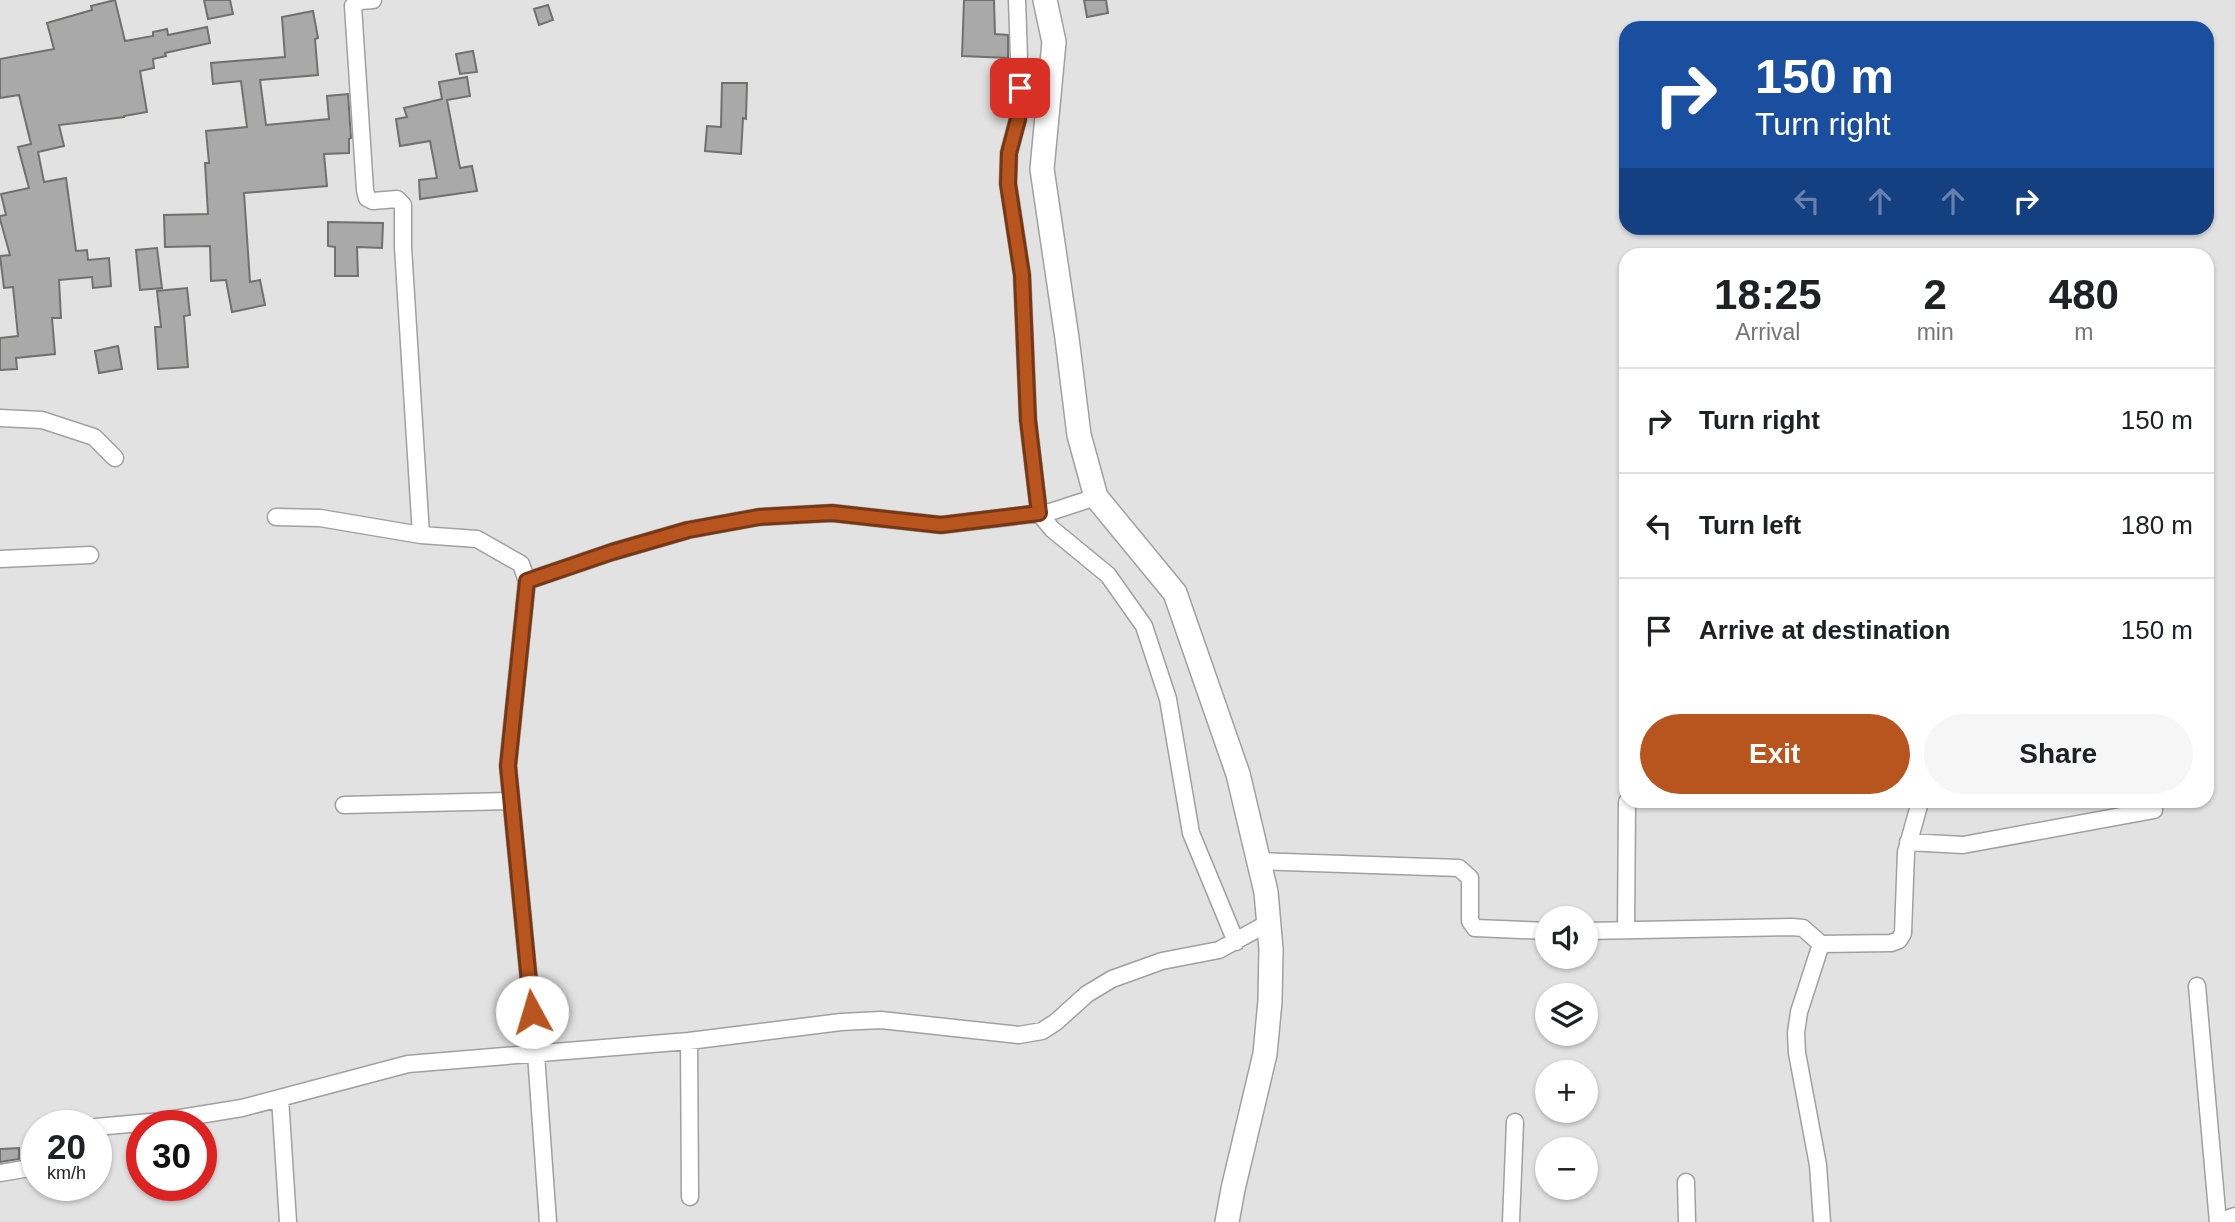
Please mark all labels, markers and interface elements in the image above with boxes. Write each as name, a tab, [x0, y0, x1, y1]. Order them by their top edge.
icon: right	[1640, 49, 1731, 140]
text: 150 m	[1755, 49, 1894, 103]
pin	[990, 58, 1050, 118]
icon: arrive	[1001, 69, 1039, 107]
text: Turn right	[1755, 106, 1891, 142]
icon: left	[1788, 182, 1826, 220]
icon: ahead	[1861, 182, 1899, 220]
icon: ahead	[1934, 182, 1972, 220]
icon: right	[2007, 182, 2045, 220]
text: 18:25	[1714, 271, 1822, 318]
text: 2	[1923, 271, 1947, 318]
text: 480	[2049, 271, 2119, 318]
text: Arrival	[1735, 319, 1800, 345]
text: min	[1917, 319, 1954, 345]
text: m	[2074, 319, 2093, 345]
icon: right	[1640, 402, 1678, 440]
text: Turn right	[1699, 405, 1820, 435]
text: 150 m	[2121, 405, 2193, 435]
icon: left	[1640, 507, 1678, 545]
text: Turn left	[1699, 510, 1801, 540]
text: 180 m	[2121, 510, 2193, 540]
icon: arrive	[1640, 612, 1678, 650]
text: Arrive at destination	[1699, 615, 1950, 645]
text: 150 m	[2121, 615, 2193, 645]
button: Exit	[1640, 714, 1910, 794]
button: Share	[1924, 714, 2193, 794]
map controls	[1535, 906, 1598, 1200]
button: sound	[1535, 906, 1598, 969]
position arrow	[495, 975, 569, 1049]
button: layers	[1535, 983, 1598, 1046]
button: +	[1535, 1060, 1598, 1123]
speed limit sign: 30	[126, 1110, 217, 1201]
text: 20	[47, 1127, 86, 1166]
button: −	[1535, 1137, 1598, 1200]
text: km/h	[47, 1163, 86, 1183]

